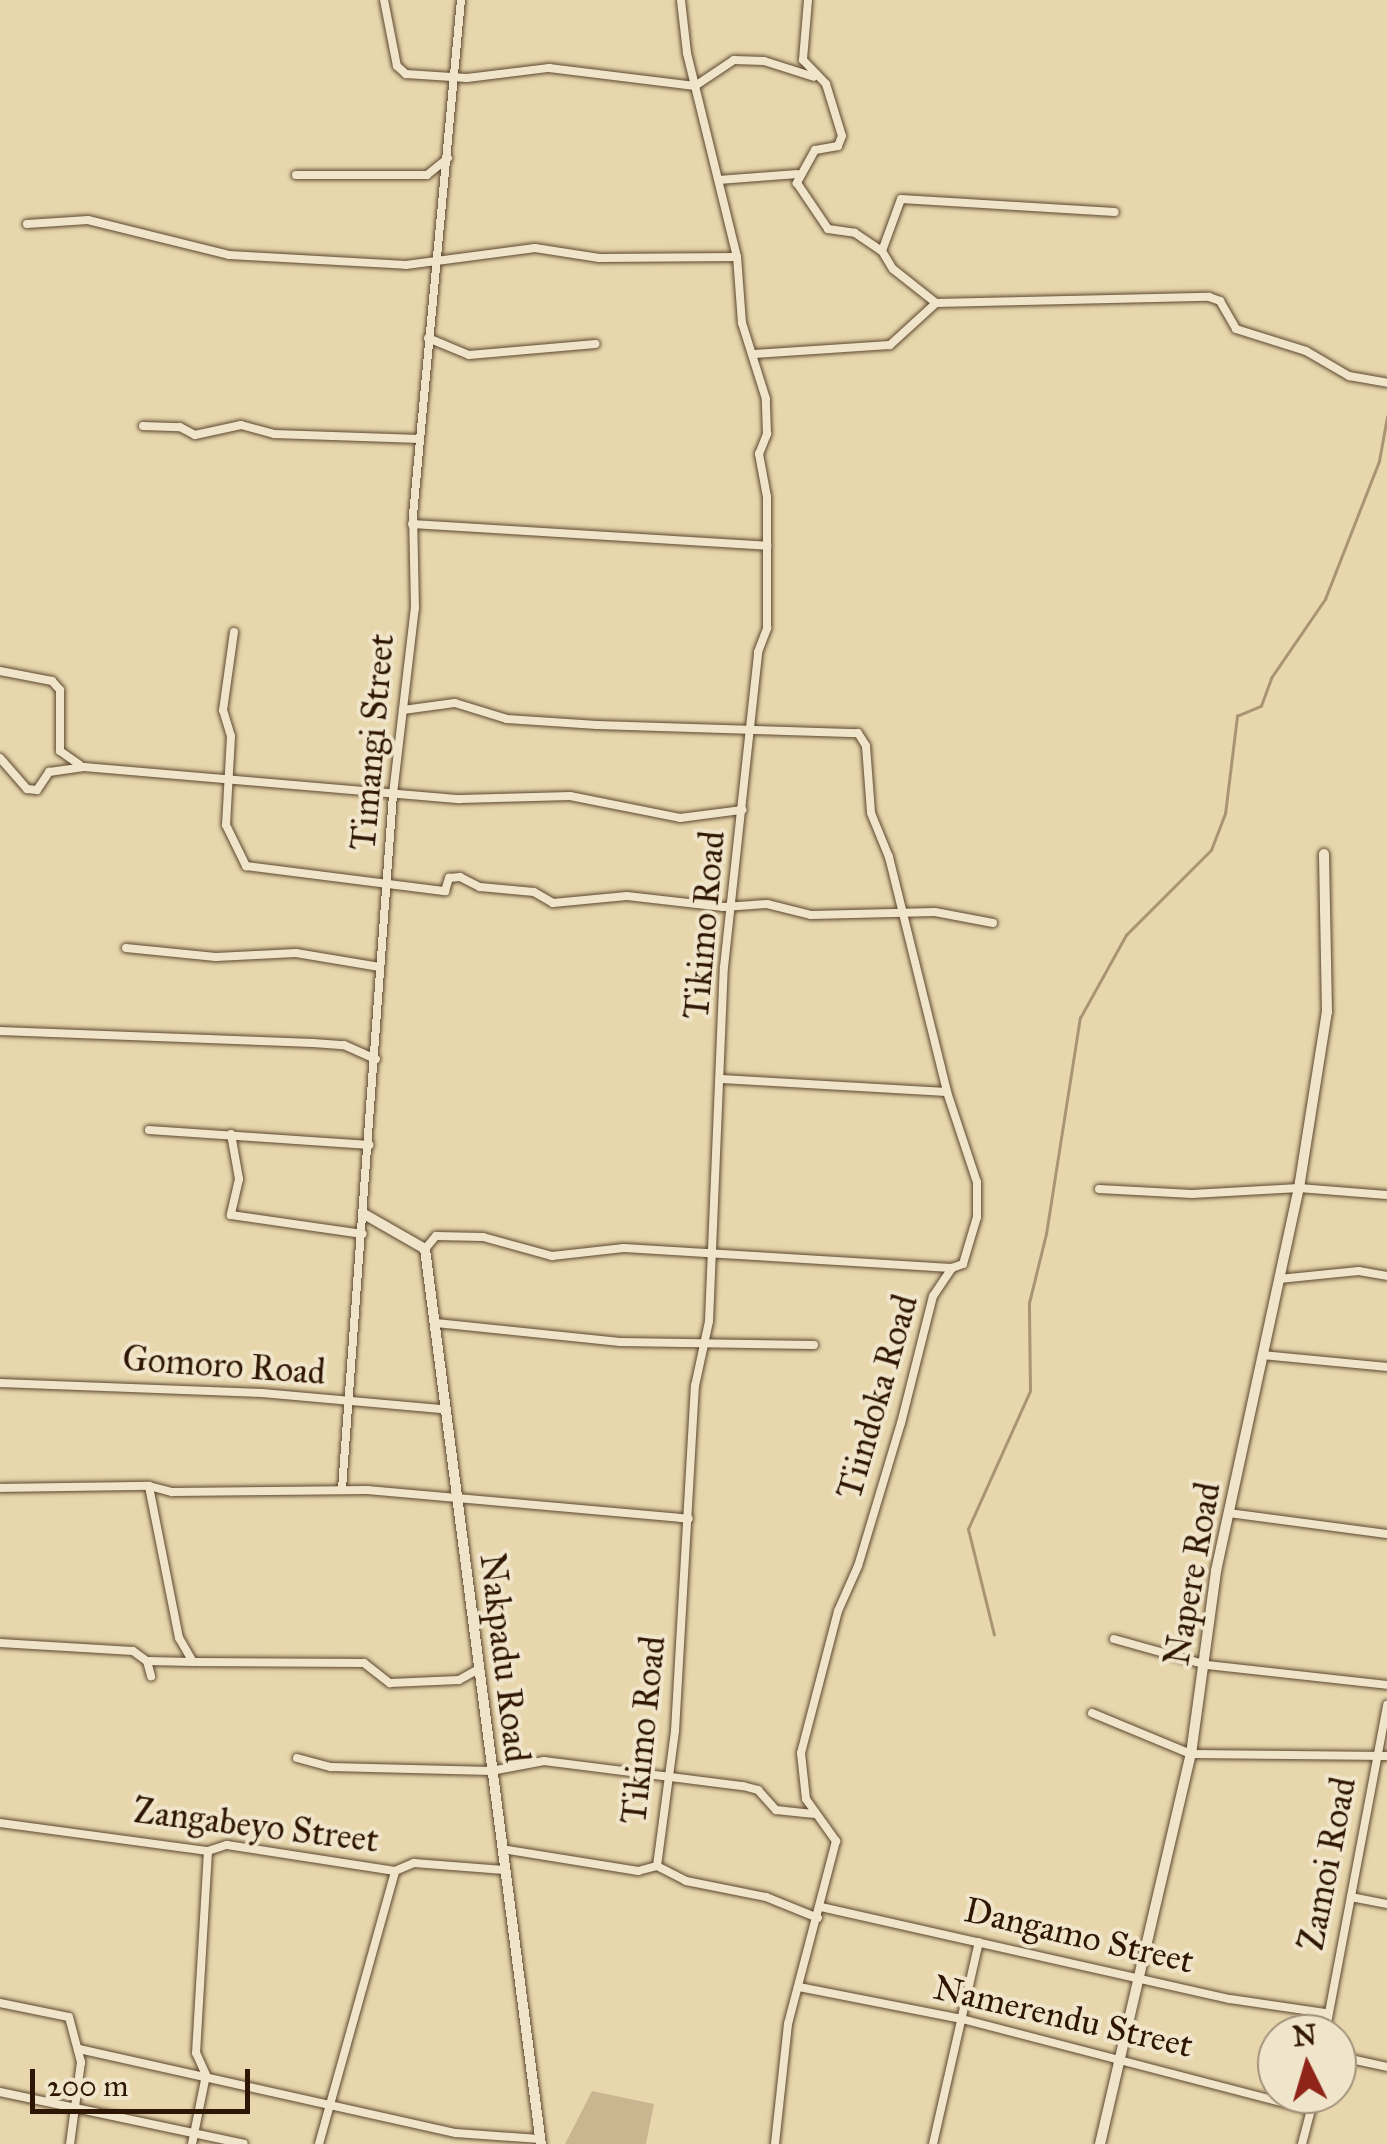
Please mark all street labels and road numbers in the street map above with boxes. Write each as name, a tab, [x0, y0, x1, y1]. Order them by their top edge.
street label: Timangi Street	[343, 632, 403, 852]
street label: Tikimo Road	[676, 829, 734, 1021]
street label: Tiindoka Road	[829, 1290, 927, 1504]
street label: Gomoro Road	[121, 1338, 327, 1394]
street label: Napere Road	[1156, 1479, 1230, 1669]
street label: Nakpadu Road	[470, 1551, 538, 1765]
street label: Tikimo Road	[613, 1634, 675, 1826]
street label: Zamoi Road	[1291, 1774, 1365, 1954]
street label: Zangabeyo Street	[131, 1790, 381, 1862]
street label: Dangamo Street	[960, 1889, 1198, 1983]
street label: Namerendu Street	[929, 1967, 1197, 2067]

